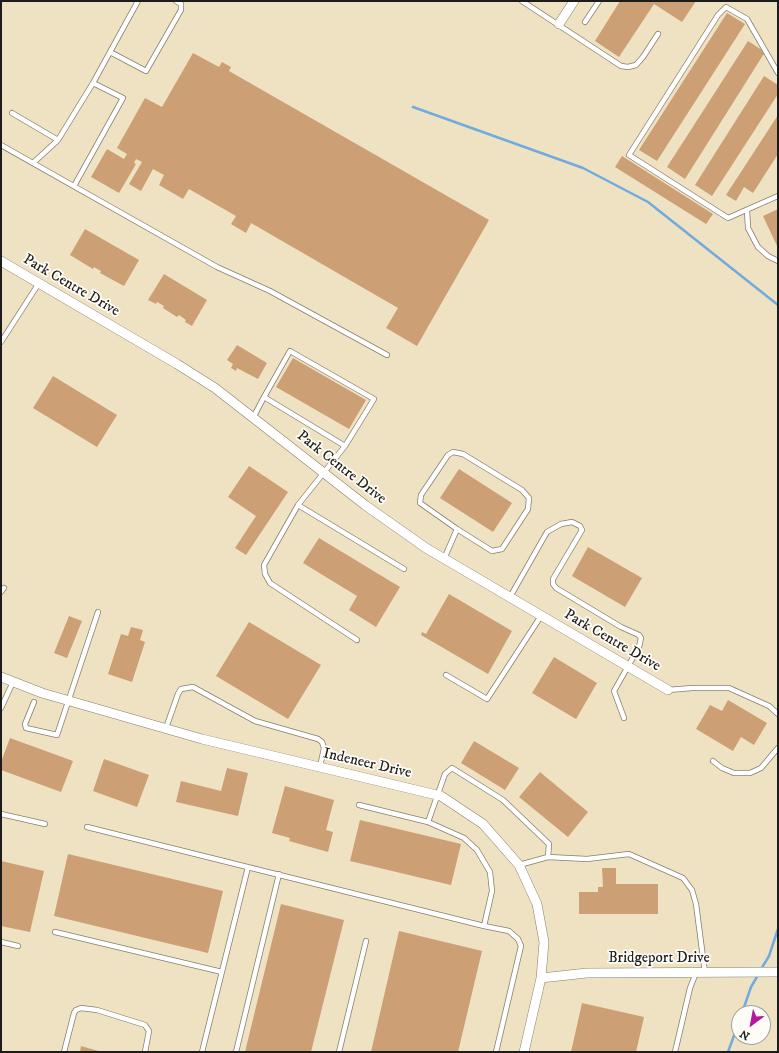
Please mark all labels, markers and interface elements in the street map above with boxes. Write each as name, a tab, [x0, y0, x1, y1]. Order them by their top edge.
street label: Park Centre Drive	[20, 251, 122, 321]
street label: Park Centre Drive	[293, 428, 389, 508]
street label: Park Centre Drive	[561, 606, 663, 676]
street label: Indeneer Drive	[321, 745, 413, 783]
street label: Bridgeport Drive	[608, 950, 710, 968]
north arrow	[731, 1005, 771, 1045]
text: N	[738, 1026, 753, 1043]

